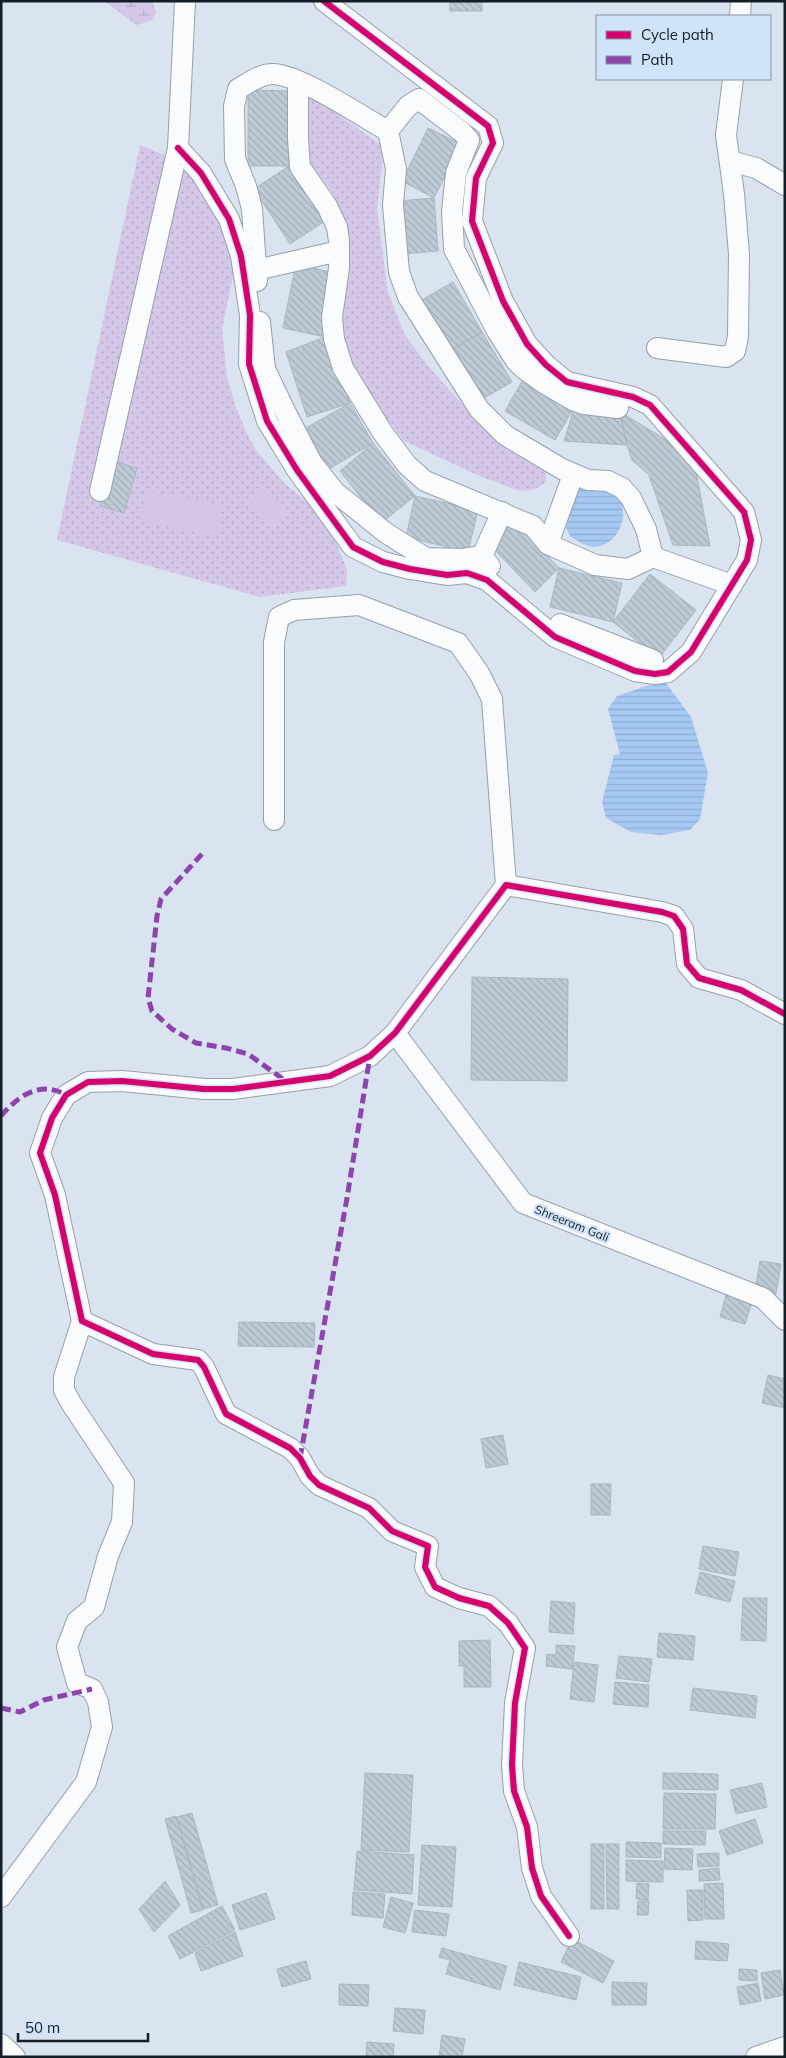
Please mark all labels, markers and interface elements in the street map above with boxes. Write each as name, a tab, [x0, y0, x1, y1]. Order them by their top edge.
legend	[596, 15, 771, 80]
text: Cycle path	[641, 25, 714, 44]
text: Path	[641, 50, 673, 69]
street label: Shreeram Gali	[533, 1201, 611, 1245]
scale bar	[18, 2010, 148, 2042]
text: 50 m	[25, 2018, 60, 2037]

